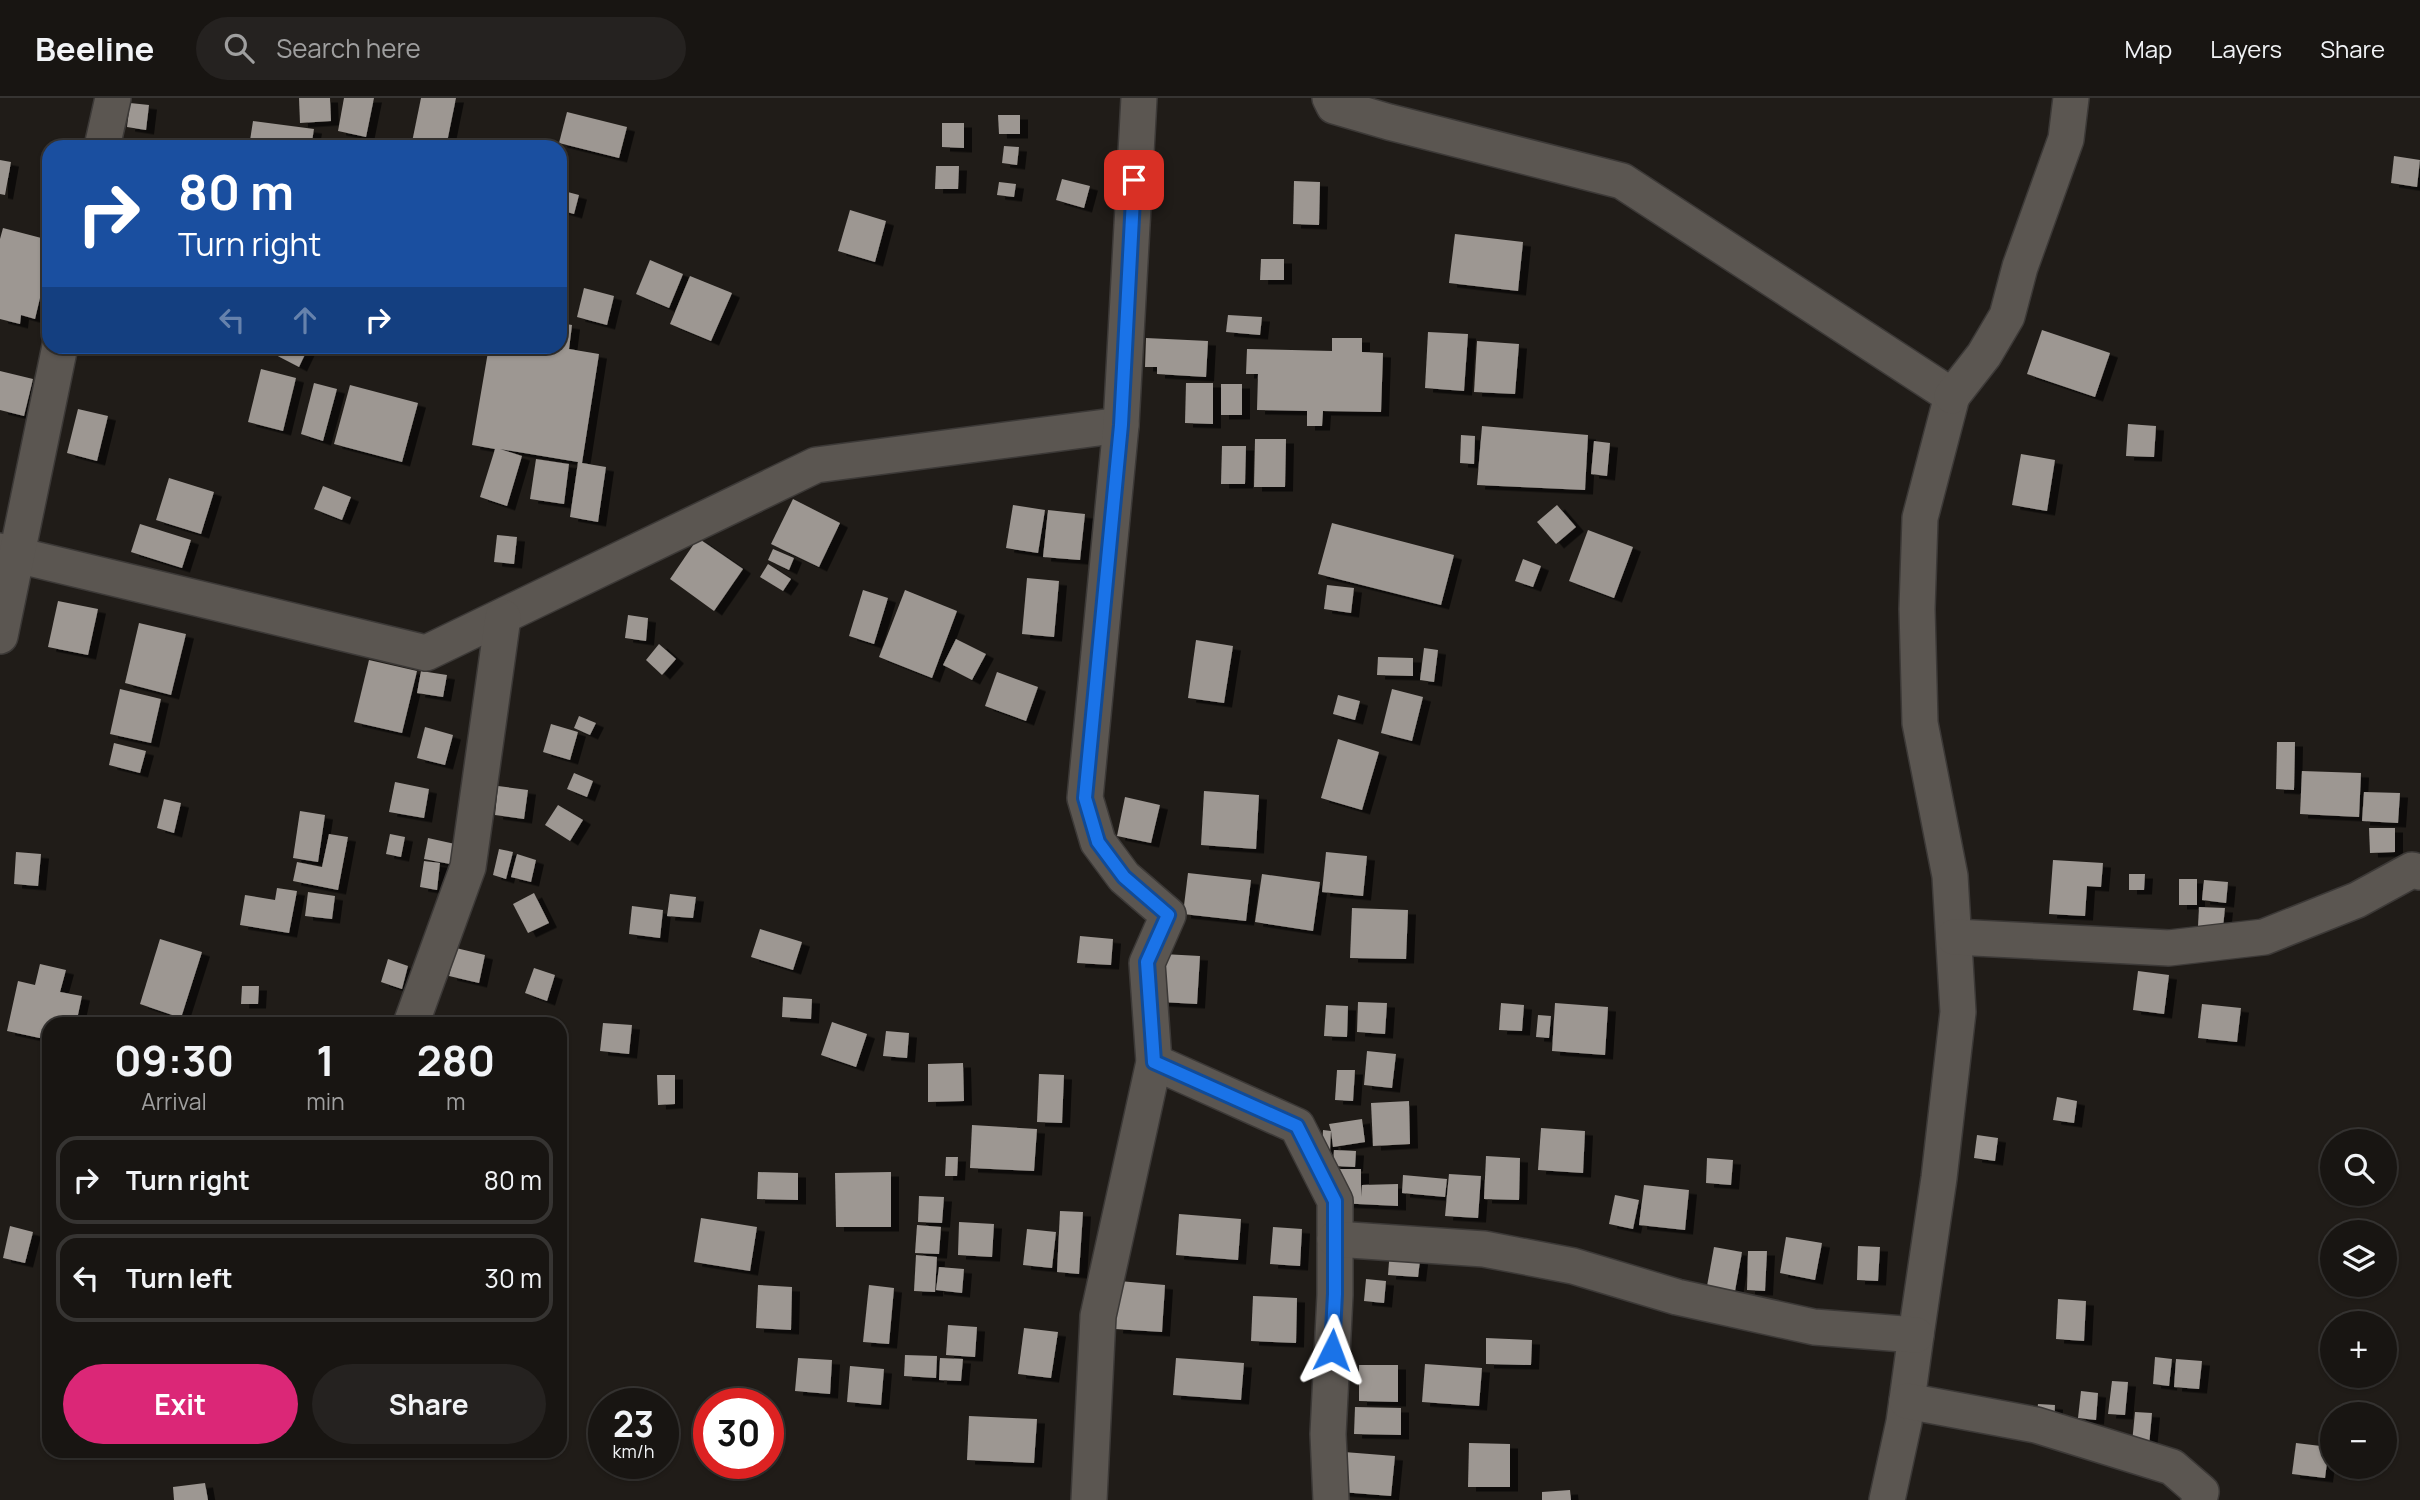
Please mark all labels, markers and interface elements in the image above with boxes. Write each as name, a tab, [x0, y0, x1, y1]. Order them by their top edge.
search box	[196, 17, 686, 80]
text: Beeline	[35, 26, 154, 71]
icon: search	[220, 29, 258, 67]
text: Search here	[276, 30, 421, 66]
text: Map	[2125, 32, 2172, 65]
text: Layers	[2210, 32, 2282, 65]
text: Share	[2320, 32, 2385, 65]
pin	[1104, 150, 1164, 210]
text: 80 m	[178, 158, 294, 225]
icon: arrive	[1115, 161, 1153, 199]
icon: right	[63, 168, 154, 259]
text: Turn right	[178, 222, 321, 266]
icon: left	[213, 301, 251, 339]
icon: ahead	[286, 301, 324, 339]
icon: right	[359, 301, 397, 339]
text: 09:30	[114, 1031, 234, 1089]
text: 1	[316, 1031, 335, 1089]
text: 280	[417, 1031, 495, 1089]
text: Arrival	[141, 1085, 207, 1117]
text: min	[306, 1085, 345, 1117]
text: m	[446, 1085, 466, 1117]
map controls	[2320, 1129, 2397, 1479]
button: search	[2320, 1129, 2397, 1206]
icon: right	[67, 1161, 105, 1199]
text: Turn right	[126, 1162, 250, 1198]
text: 80 m	[484, 1162, 542, 1198]
button: layers	[2320, 1220, 2397, 1297]
icon: left	[67, 1259, 105, 1297]
text: Turn left	[126, 1260, 233, 1296]
text: 30 m	[485, 1260, 542, 1296]
button: +	[2320, 1311, 2397, 1388]
position arrow	[1295, 1313, 1369, 1387]
button: Exit	[63, 1364, 298, 1444]
button: Share	[312, 1364, 546, 1444]
speed limit sign: 30	[693, 1388, 784, 1479]
text: 23	[613, 1400, 654, 1448]
button: −	[2320, 1402, 2397, 1479]
text: km/h	[613, 1439, 654, 1463]

